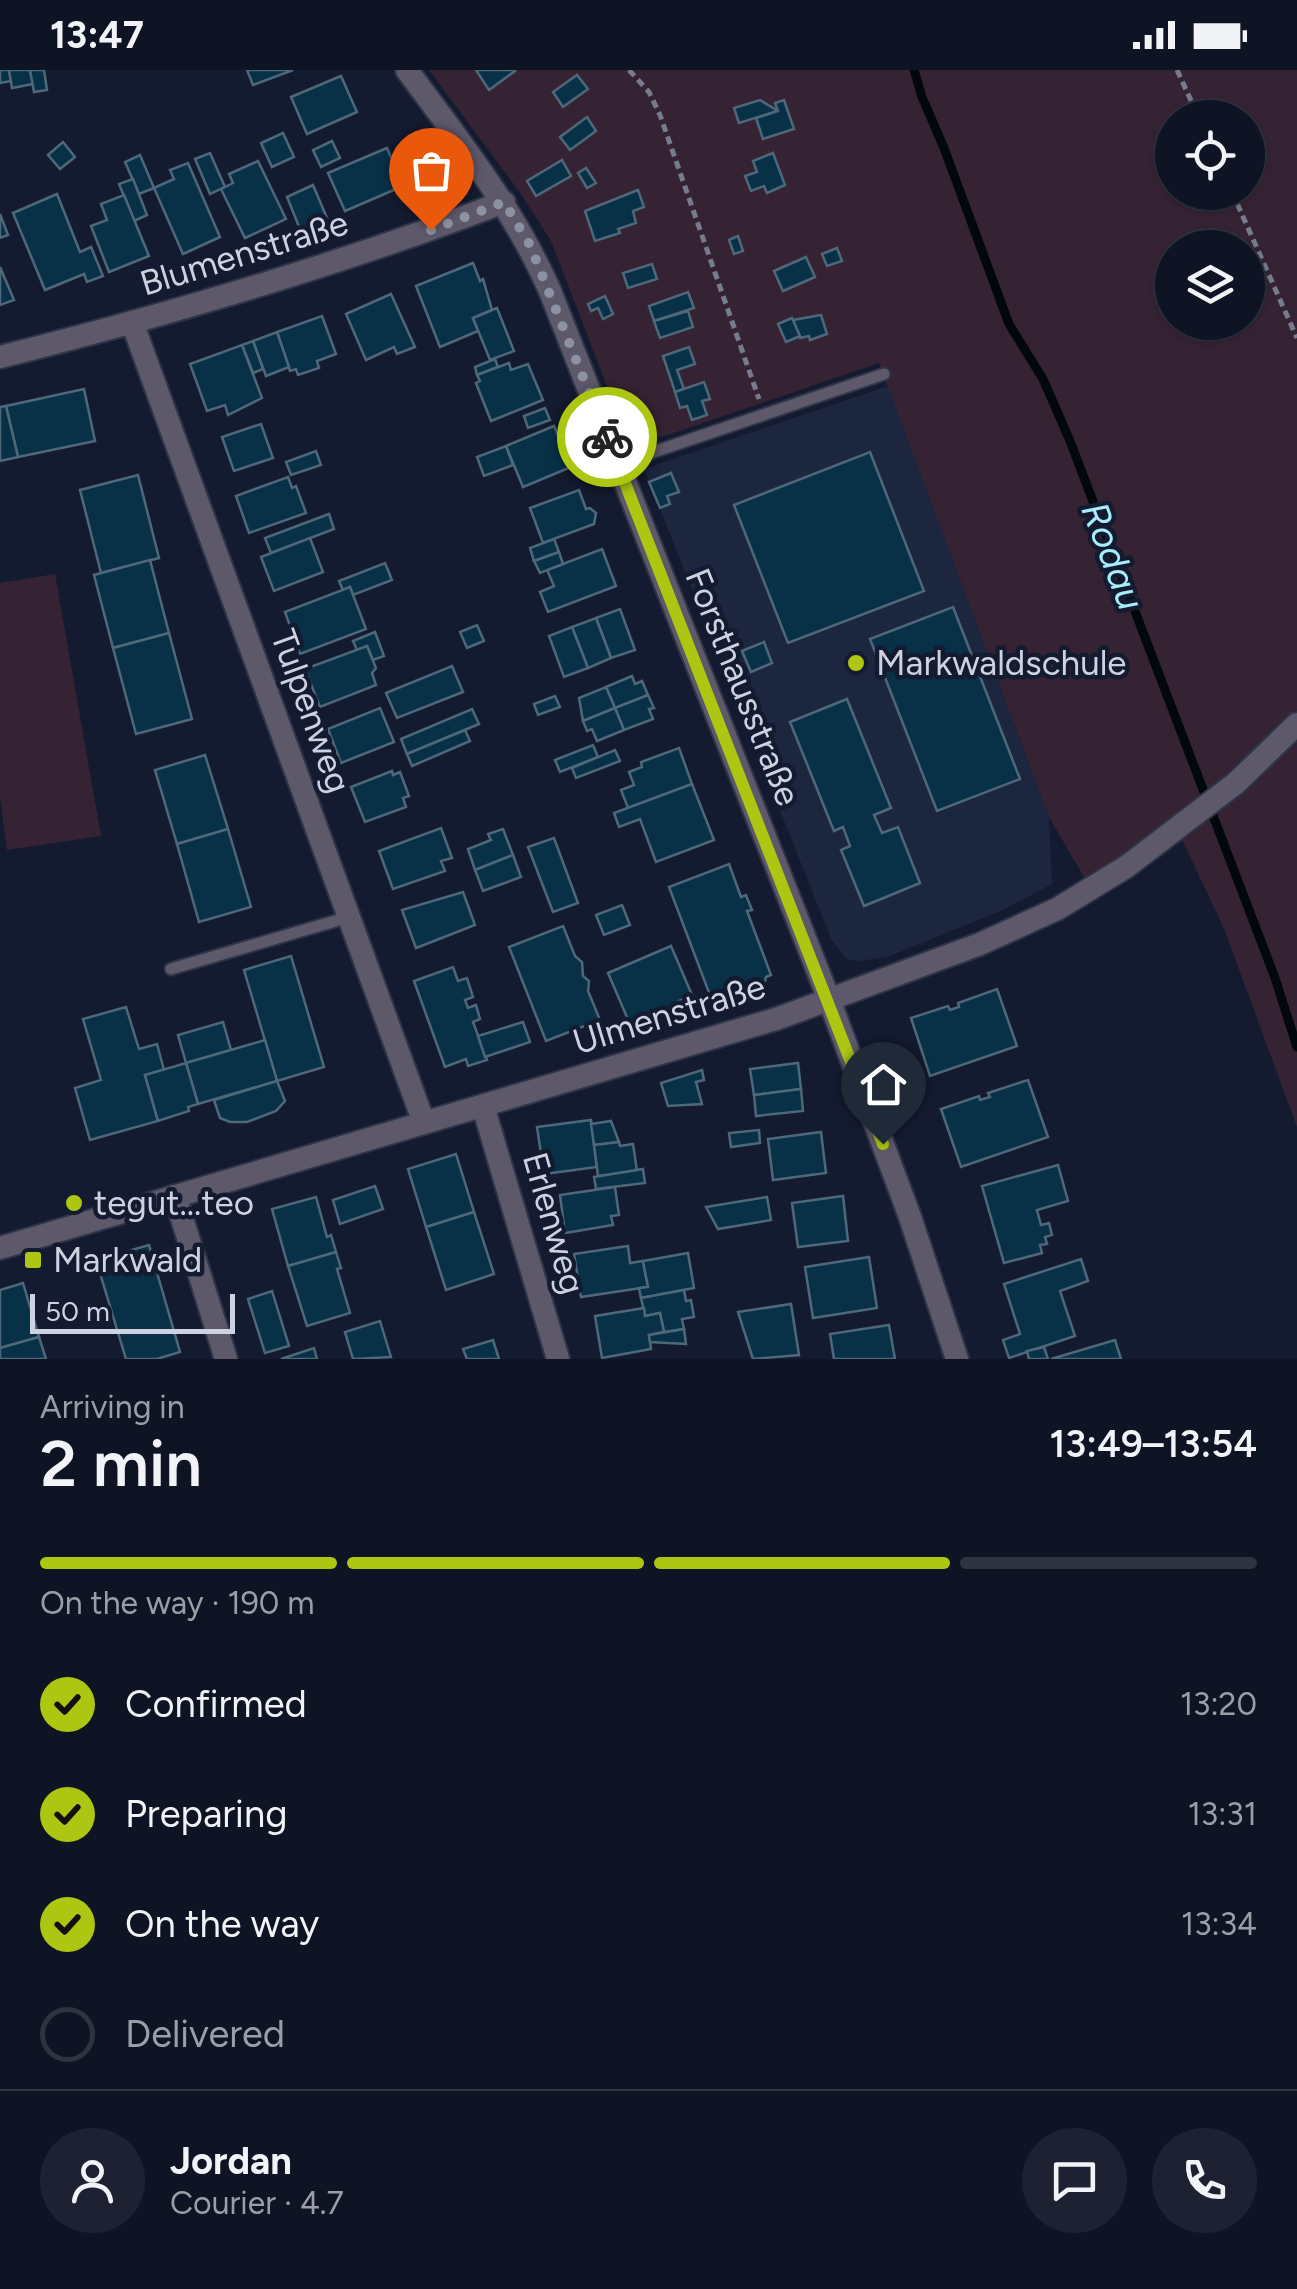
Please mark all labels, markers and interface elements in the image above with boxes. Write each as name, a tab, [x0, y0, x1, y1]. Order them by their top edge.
text: 13:47	[50, 12, 144, 58]
map controls	[1155, 100, 1265, 340]
button: locate	[1155, 100, 1265, 210]
pin	[389, 128, 474, 231]
icon: bag	[404, 143, 459, 198]
street label: Blumenstraße	[135, 201, 353, 305]
button: layers	[1155, 230, 1265, 340]
courier	[557, 387, 657, 487]
icon: bike	[580, 410, 635, 465]
water label: Rodau	[1072, 496, 1154, 616]
street label: Forsthausstraße	[676, 562, 810, 812]
street label: Tulpenweg	[262, 624, 360, 798]
place label: Markwaldschule	[876, 642, 1126, 684]
marker: Markwaldschule	[845, 652, 867, 674]
street label: Ulmenstraße	[568, 965, 770, 1063]
pin	[841, 1042, 926, 1145]
icon: home	[856, 1057, 911, 1112]
street label: Erlenweg	[514, 1147, 594, 1299]
place label: tegut...teo	[94, 1182, 254, 1224]
marker: tegut...teo	[63, 1192, 85, 1214]
place label: Markwald	[53, 1239, 202, 1281]
marker: Markwald	[22, 1249, 44, 1271]
scale bar	[30, 1289, 235, 1334]
text: 50 m	[45, 1294, 110, 1328]
text: Arriving in	[40, 1388, 185, 1426]
text: 13:49–13:54	[1049, 1421, 1257, 1467]
text: 2 min	[40, 1424, 202, 1502]
text: On the way · 190 m	[40, 1584, 314, 1622]
icon: check	[40, 1677, 95, 1732]
text: Confirmed	[125, 1681, 307, 1727]
text: 13:20	[1180, 1685, 1257, 1723]
icon: check	[40, 1787, 95, 1842]
text: Preparing	[125, 1791, 287, 1837]
text: 13:31	[1188, 1795, 1257, 1833]
icon: check	[40, 1897, 95, 1952]
text: On the way	[125, 1901, 319, 1947]
text: 13:34	[1181, 1905, 1257, 1943]
text: Delivered	[125, 2011, 285, 2057]
button: person	[40, 2128, 145, 2233]
button: chat	[1022, 2128, 1127, 2233]
button: phone	[1152, 2128, 1257, 2233]
text: Jordan	[170, 2138, 292, 2184]
text: Courier · 4.7	[170, 2184, 344, 2222]

